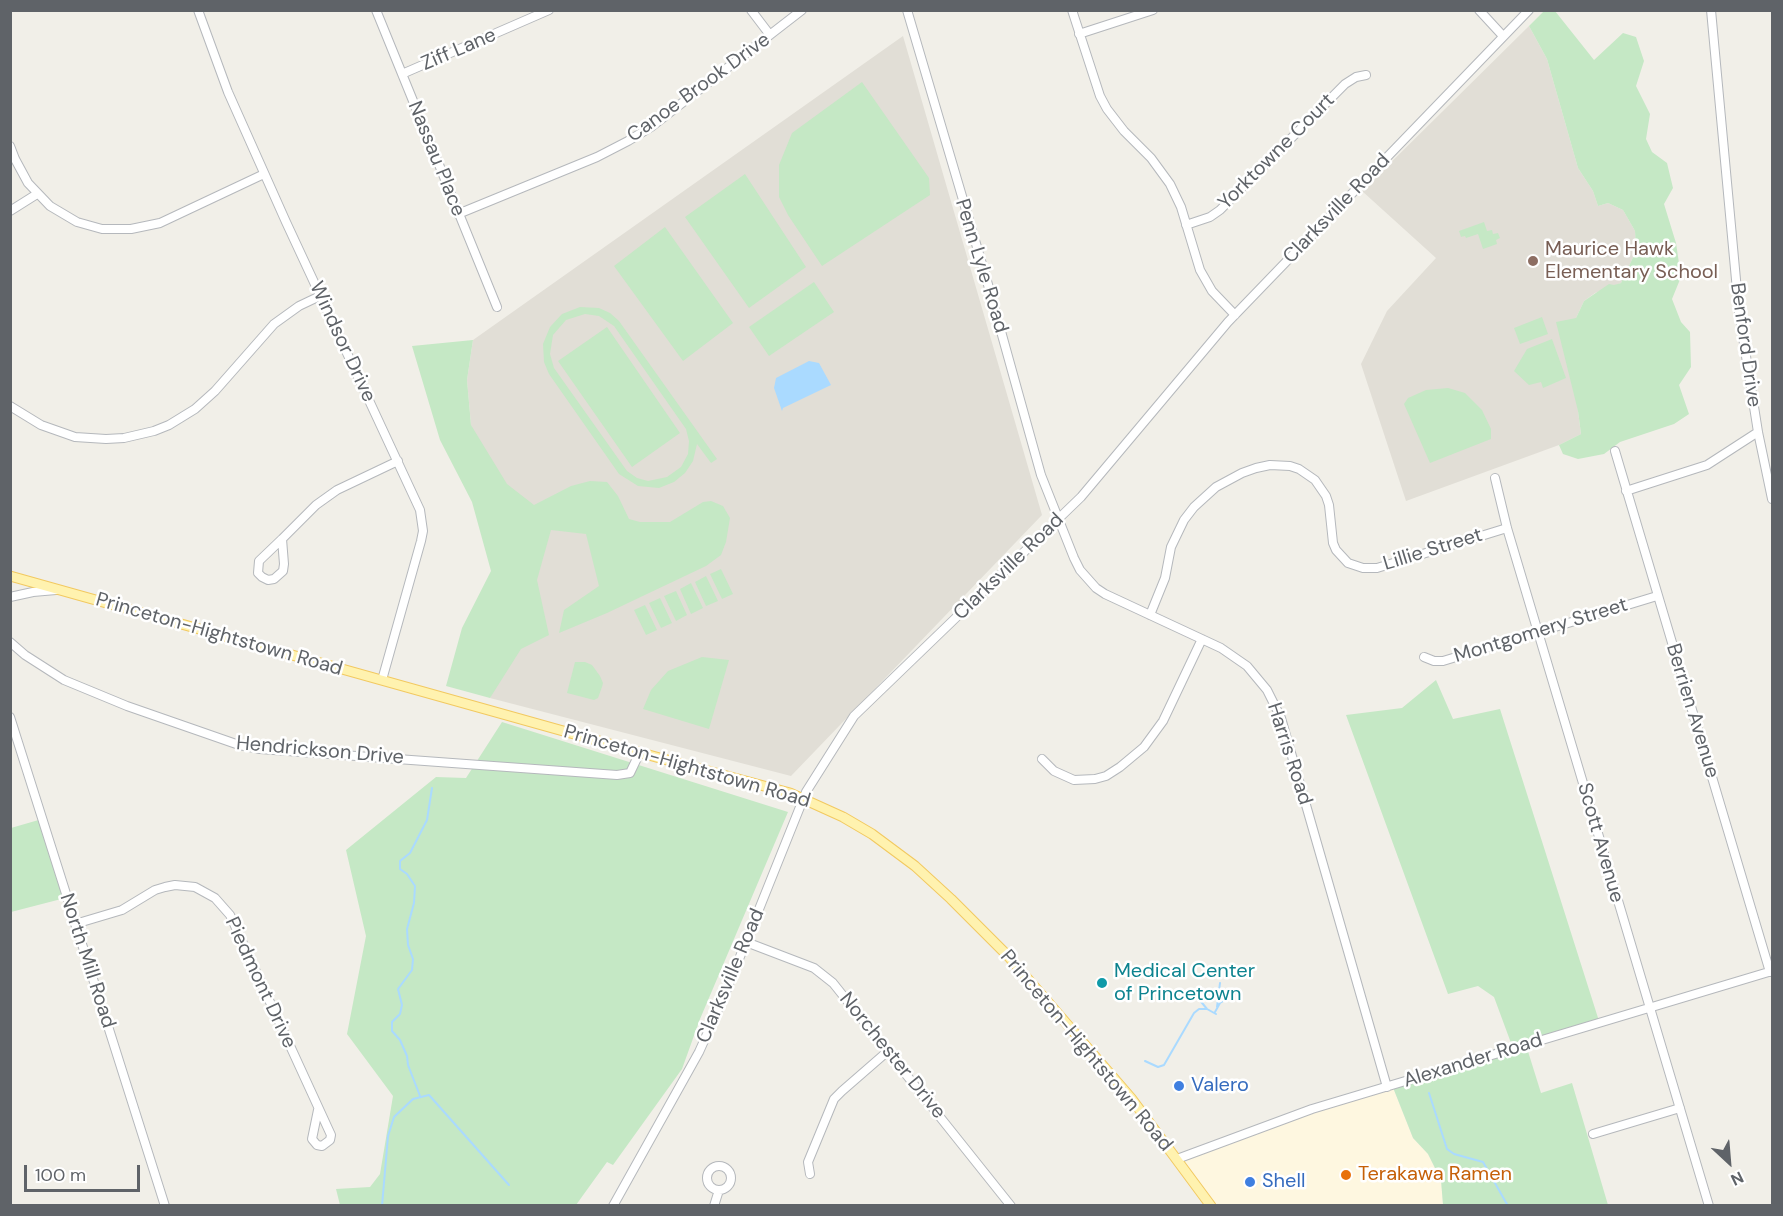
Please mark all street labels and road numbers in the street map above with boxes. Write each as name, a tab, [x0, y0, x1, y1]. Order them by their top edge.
street label: Ziff Lane	[418, 24, 500, 76]
street label: Canoe Brook Drive	[623, 28, 775, 148]
street label: Yorktowne Court	[1214, 89, 1340, 215]
street label: Nassau Place	[402, 98, 470, 220]
street label: Clarksville Road	[1278, 149, 1396, 269]
street label: Penn Lyle Road	[949, 196, 1013, 336]
street label: Windsor Drive	[304, 278, 380, 406]
street label: Benford Drive	[1724, 281, 1766, 409]
street label: Clarksville Road	[949, 508, 1069, 626]
street label: Lillie Street	[1381, 524, 1485, 576]
street label: Princeton-Hightstown Road	[93, 588, 345, 682]
street label: Montgomery Street	[1451, 593, 1631, 669]
street label: Berrien Avenue	[1660, 641, 1724, 781]
street label: Harris Road	[1261, 700, 1317, 808]
street label: Princeton-Hightstown Road	[561, 720, 813, 814]
street label: Hendrickson Drive	[235, 732, 405, 770]
street label: Scott Avenue	[1571, 780, 1629, 906]
street label: North Mill Road	[54, 891, 120, 1031]
street label: Clarksville Road	[692, 905, 770, 1047]
street label: Piedmont Drive	[219, 914, 301, 1052]
street label: Princeton-Hightstown Road	[995, 945, 1177, 1157]
street label: Norchester Drive	[834, 988, 950, 1124]
street label: Alexander Road	[1401, 1028, 1545, 1094]

